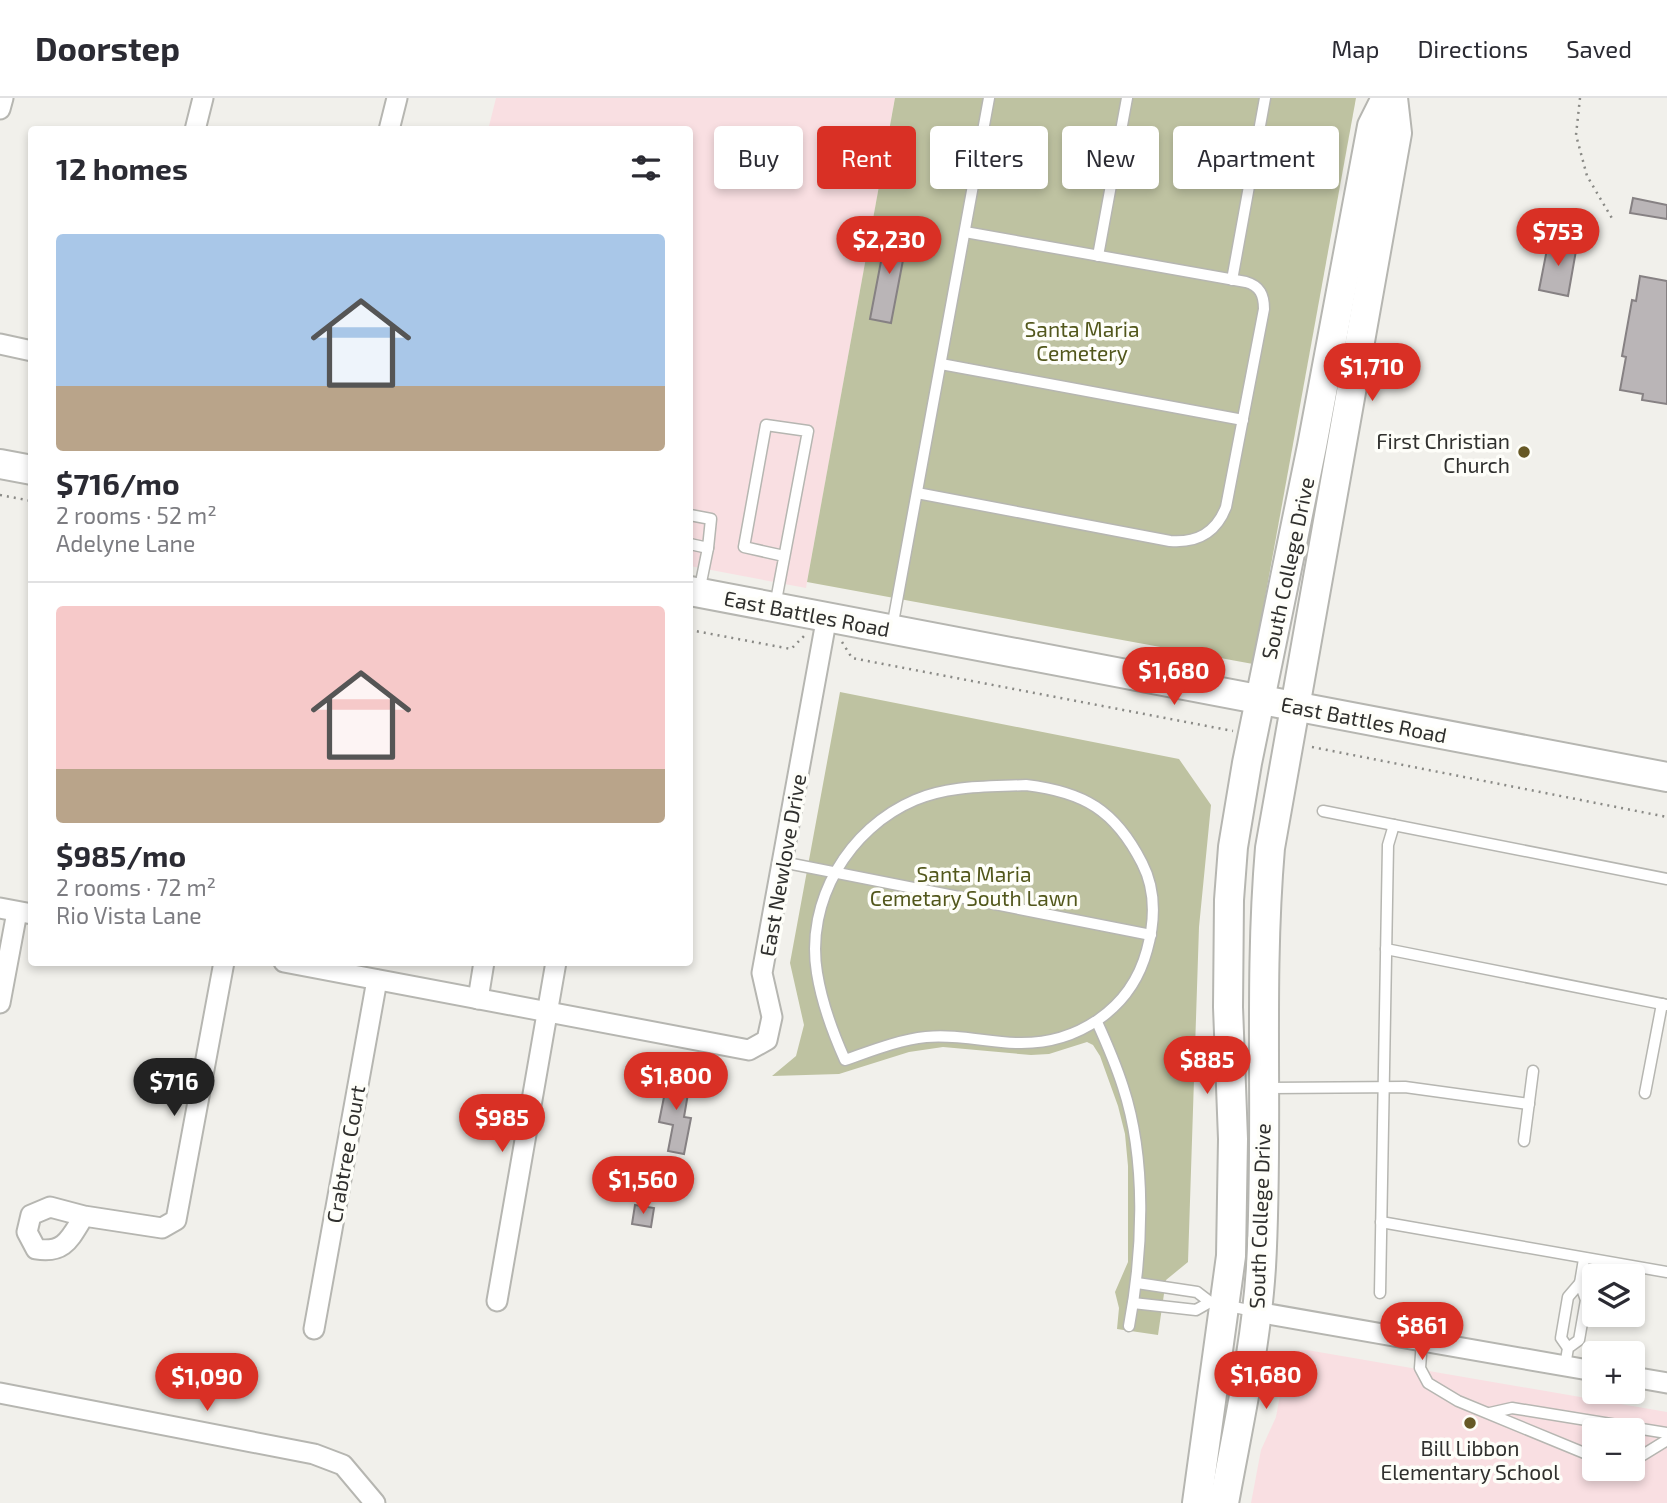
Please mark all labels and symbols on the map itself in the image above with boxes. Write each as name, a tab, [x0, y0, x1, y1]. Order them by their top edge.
pin: $753	[1517, 208, 1599, 268]
pin: $2,230	[832, 216, 946, 276]
park label: Santa Maria Cemetery	[1025, 316, 1139, 365]
pin: $1,710	[1315, 344, 1429, 403]
place label: First Christian Church	[1376, 428, 1510, 477]
marker: First Christian Church	[1516, 444, 1532, 460]
street label: South College Drive	[1255, 475, 1319, 661]
street label: East Battles Road	[722, 585, 892, 641]
pin: $1,680	[1117, 648, 1231, 707]
street label: East Battles Road	[1279, 691, 1449, 747]
street label: East Newlove Drive	[754, 772, 810, 958]
park label: Santa Maria Cemetary South Lawn	[870, 861, 1078, 910]
pin: $885	[1166, 1037, 1248, 1096]
pin: $1,800	[619, 1052, 733, 1112]
pin: $716	[133, 1058, 215, 1118]
street label: Crabtree Court	[321, 1083, 369, 1225]
pin: $985	[461, 1094, 543, 1154]
street label: South College Drive	[1243, 1123, 1275, 1309]
pin: $1,560	[586, 1156, 700, 1216]
pin: $861	[1381, 1302, 1463, 1362]
pin: $1,680	[1209, 1352, 1323, 1411]
pin: $1,090	[150, 1354, 264, 1413]
marker: Bill Libbon Elementary School	[1462, 1415, 1478, 1431]
place label: Bill Libbon Elementary School	[1381, 1435, 1560, 1484]

